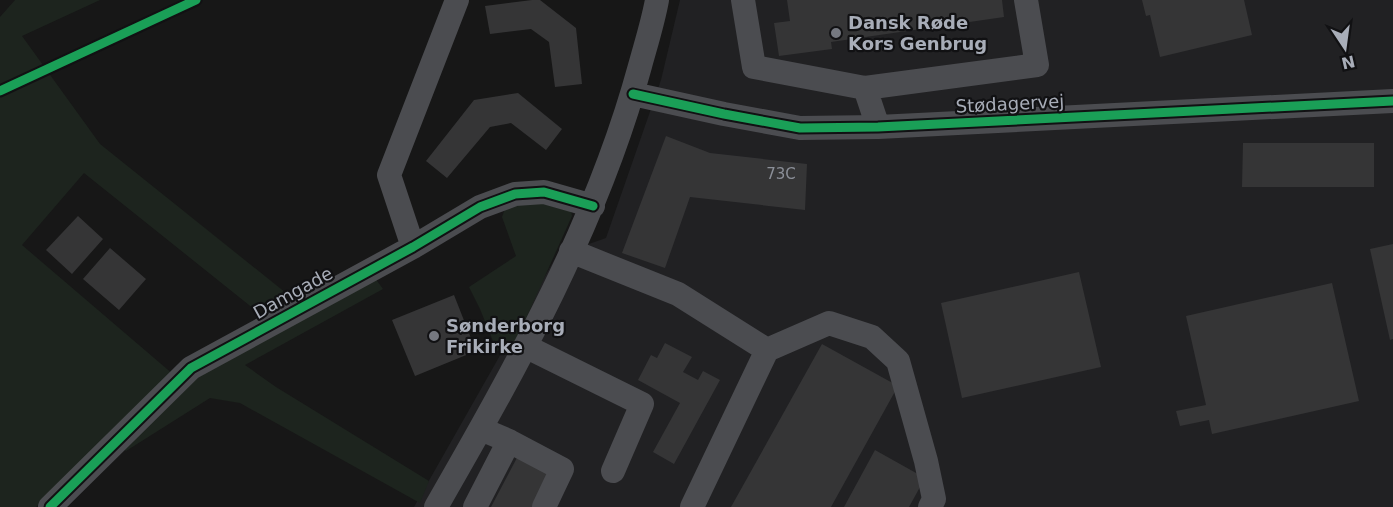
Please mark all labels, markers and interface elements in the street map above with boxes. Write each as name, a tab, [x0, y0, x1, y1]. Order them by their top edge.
place label: Dansk Røde Kors Genbrug	[848, 12, 987, 54]
north arrow	[1315, 18, 1375, 78]
marker: Dansk Røde Kors Genbrug	[829, 26, 843, 40]
text: N	[1340, 51, 1357, 73]
street label: Stødagervej	[955, 90, 1065, 117]
house number: 73C	[766, 165, 796, 183]
street label: Damgade	[249, 262, 336, 323]
place label: Sønderborg Frikirke	[446, 315, 565, 357]
marker: Sønderborg Frikirke	[427, 329, 441, 343]

